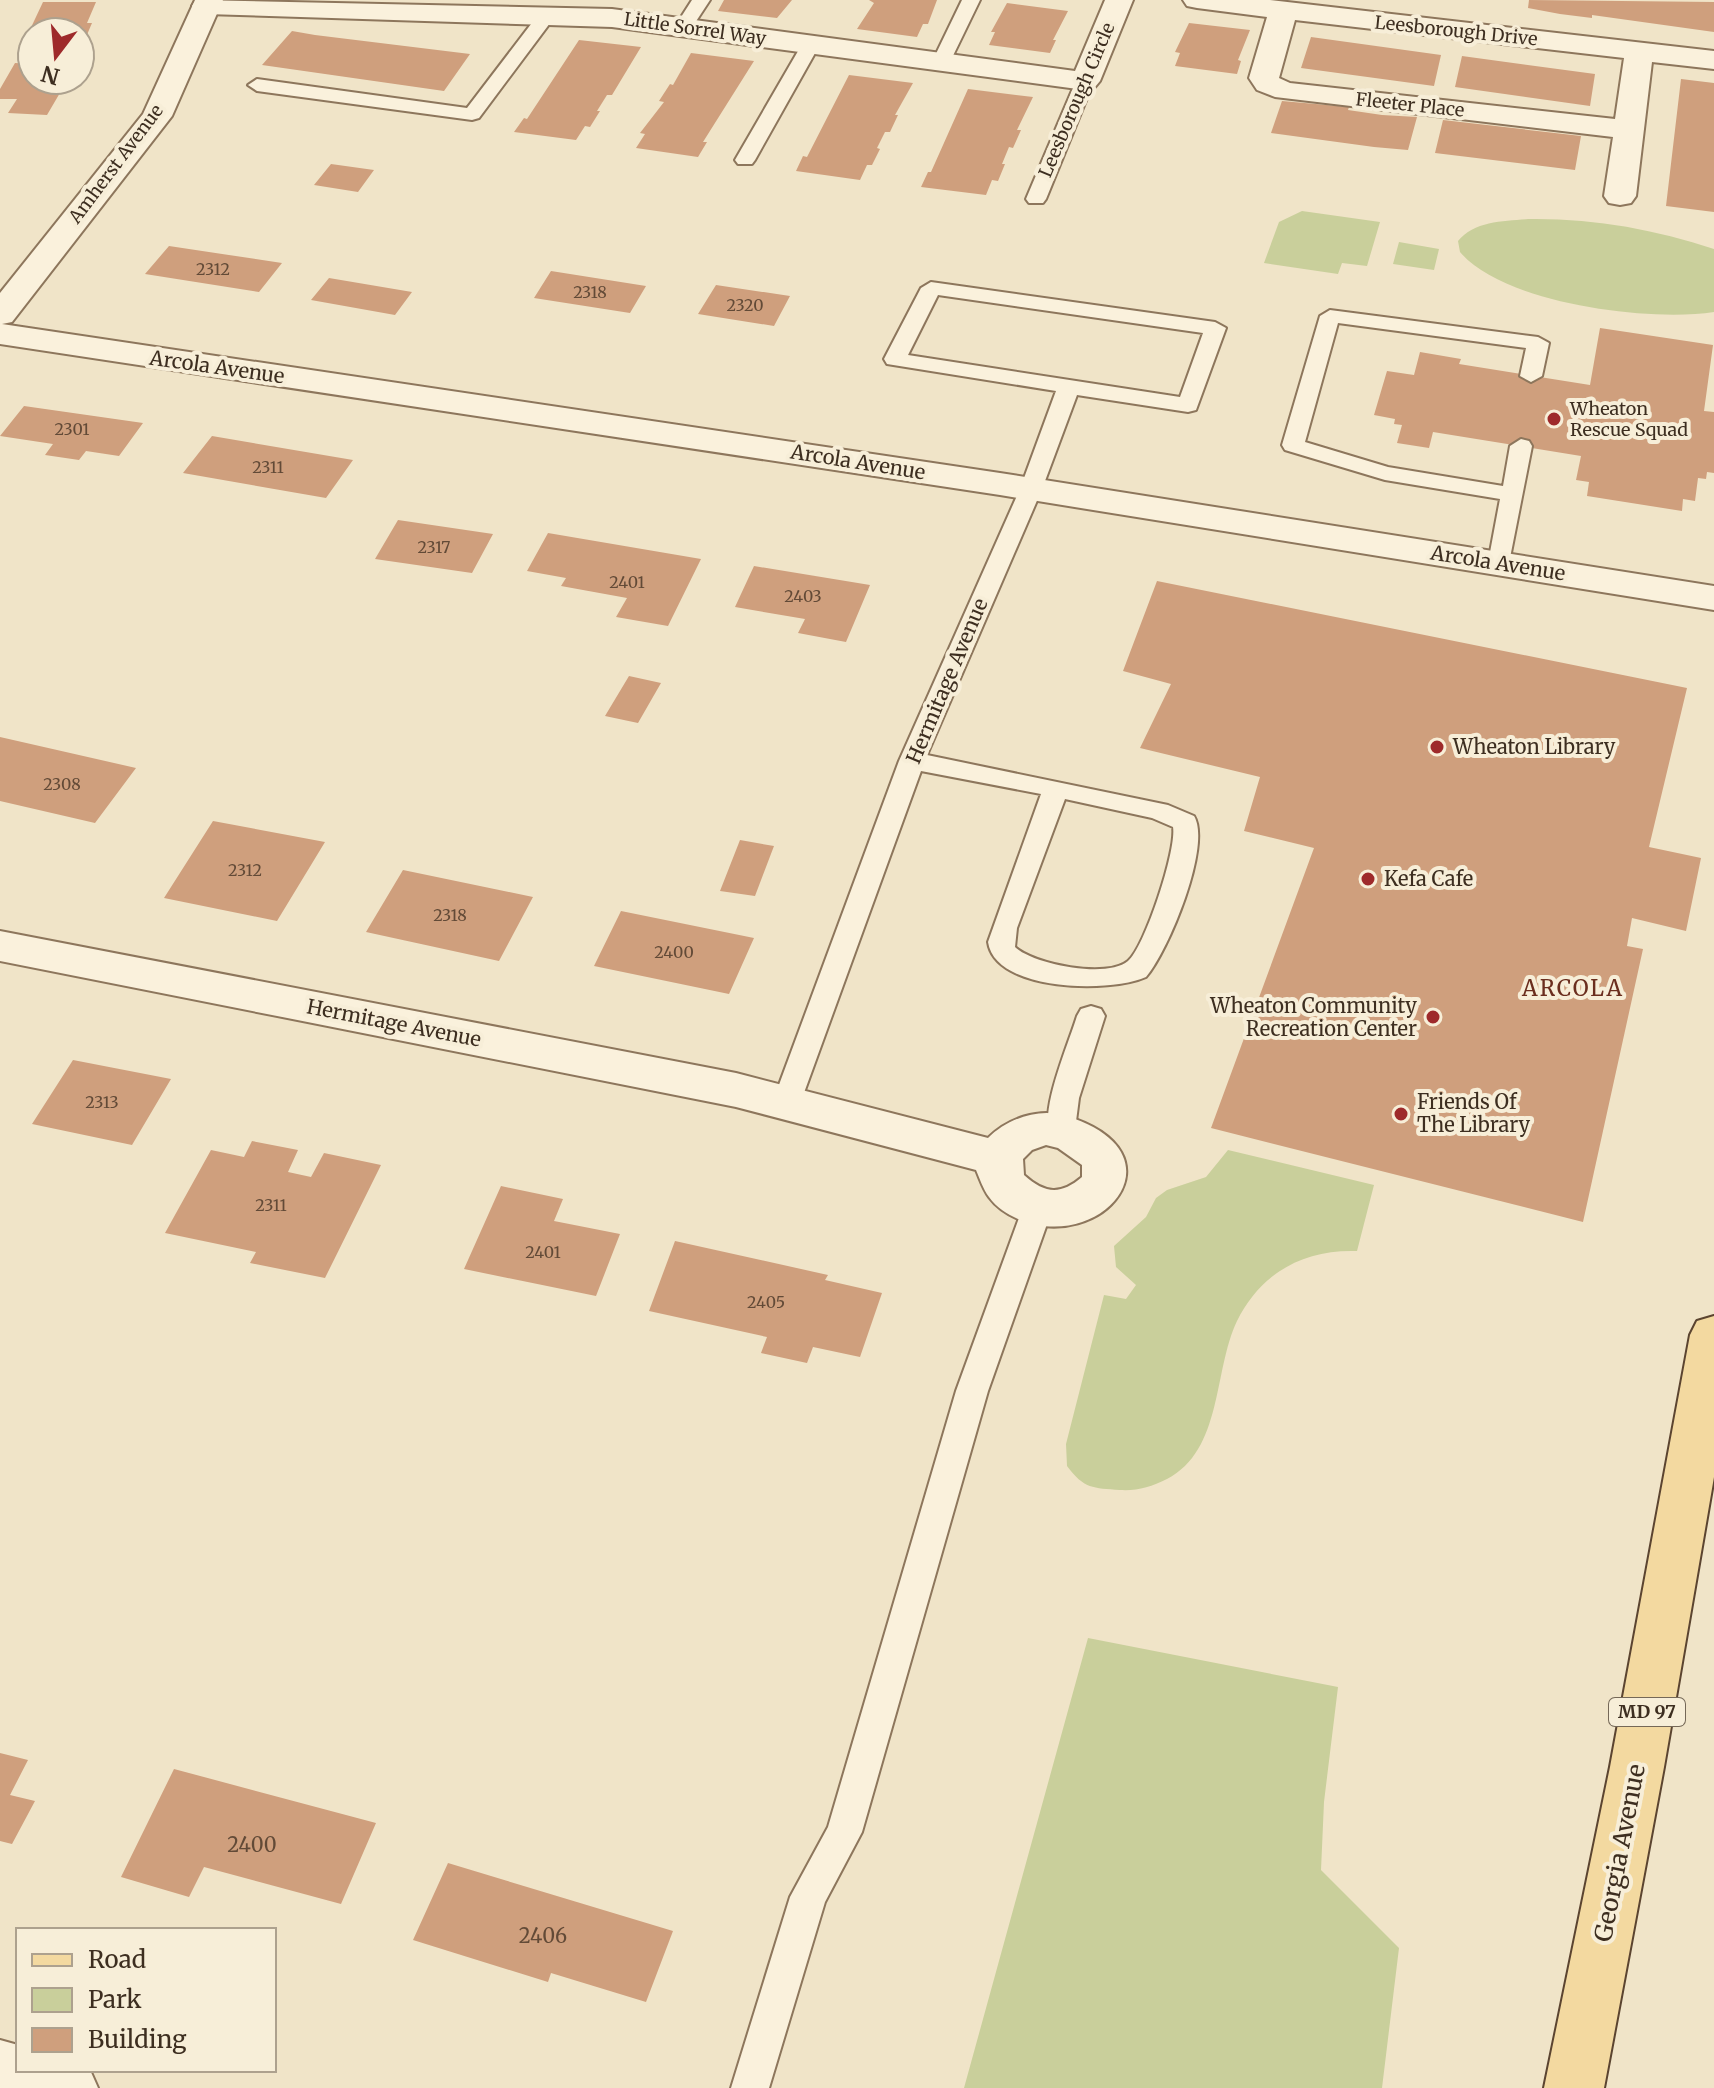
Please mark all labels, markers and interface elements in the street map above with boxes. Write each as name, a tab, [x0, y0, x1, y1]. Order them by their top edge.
street label: Little Sorrel Way	[622, 7, 768, 50]
street label: Leesborough Drive	[1373, 11, 1539, 50]
north arrow	[16, 16, 96, 96]
street label: Leesborough Circle	[1034, 19, 1120, 181]
text: N	[38, 59, 63, 91]
street label: Fleeter Place	[1355, 87, 1466, 122]
street label: Amherst Avenue	[63, 100, 168, 228]
house number: 2312	[196, 259, 230, 279]
house number: 2318	[573, 282, 607, 302]
house number: 2320	[726, 295, 764, 315]
street label: Arcola Avenue	[147, 345, 286, 388]
place label: Wheaton Rescue Squad	[1569, 397, 1688, 441]
marker: Wheaton Rescue Squad	[1545, 410, 1563, 428]
house number: 2301	[55, 419, 89, 439]
street label: Arcola Avenue	[788, 438, 927, 484]
house number: 2311	[252, 457, 284, 477]
house number: 2317	[418, 537, 450, 557]
street label: Arcola Avenue	[1428, 539, 1567, 585]
house number: 2401	[609, 572, 645, 592]
house number: 2403	[784, 586, 822, 606]
street label: Hermitage Avenue	[900, 594, 993, 767]
place label: Wheaton Library	[1452, 734, 1616, 759]
marker: Wheaton Library	[1428, 738, 1446, 756]
house number: 2308	[43, 774, 81, 794]
house number: 2312	[228, 860, 262, 880]
place label: Kefa Cafe	[1384, 866, 1473, 891]
marker: Kefa Cafe	[1359, 870, 1377, 888]
house number: 2318	[433, 905, 467, 925]
house number: 2400	[654, 942, 694, 962]
district label: ARCOLA	[1521, 974, 1624, 1002]
street label: Hermitage Avenue	[305, 993, 483, 1052]
place label: Wheaton Community Recreation Center	[1209, 993, 1417, 1041]
marker: Wheaton Community Recreation Center	[1424, 1008, 1442, 1026]
place label: Friends Of The Library	[1417, 1089, 1531, 1137]
house number: 2313	[85, 1092, 119, 1112]
marker: Friends Of The Library	[1392, 1105, 1410, 1123]
house number: 2311	[255, 1195, 287, 1215]
house number: 2401	[525, 1242, 561, 1262]
house number: 2405	[747, 1292, 785, 1312]
road number: MD 97	[1609, 1698, 1685, 1726]
street label: Georgia Avenue	[1587, 1761, 1652, 1944]
house number: 2400	[227, 1832, 277, 1857]
house number: 2406	[519, 1923, 567, 1948]
legend	[16, 1928, 276, 2072]
text: Road	[88, 1944, 146, 1975]
text: Park	[88, 1984, 142, 2015]
text: Building	[88, 2024, 187, 2055]

